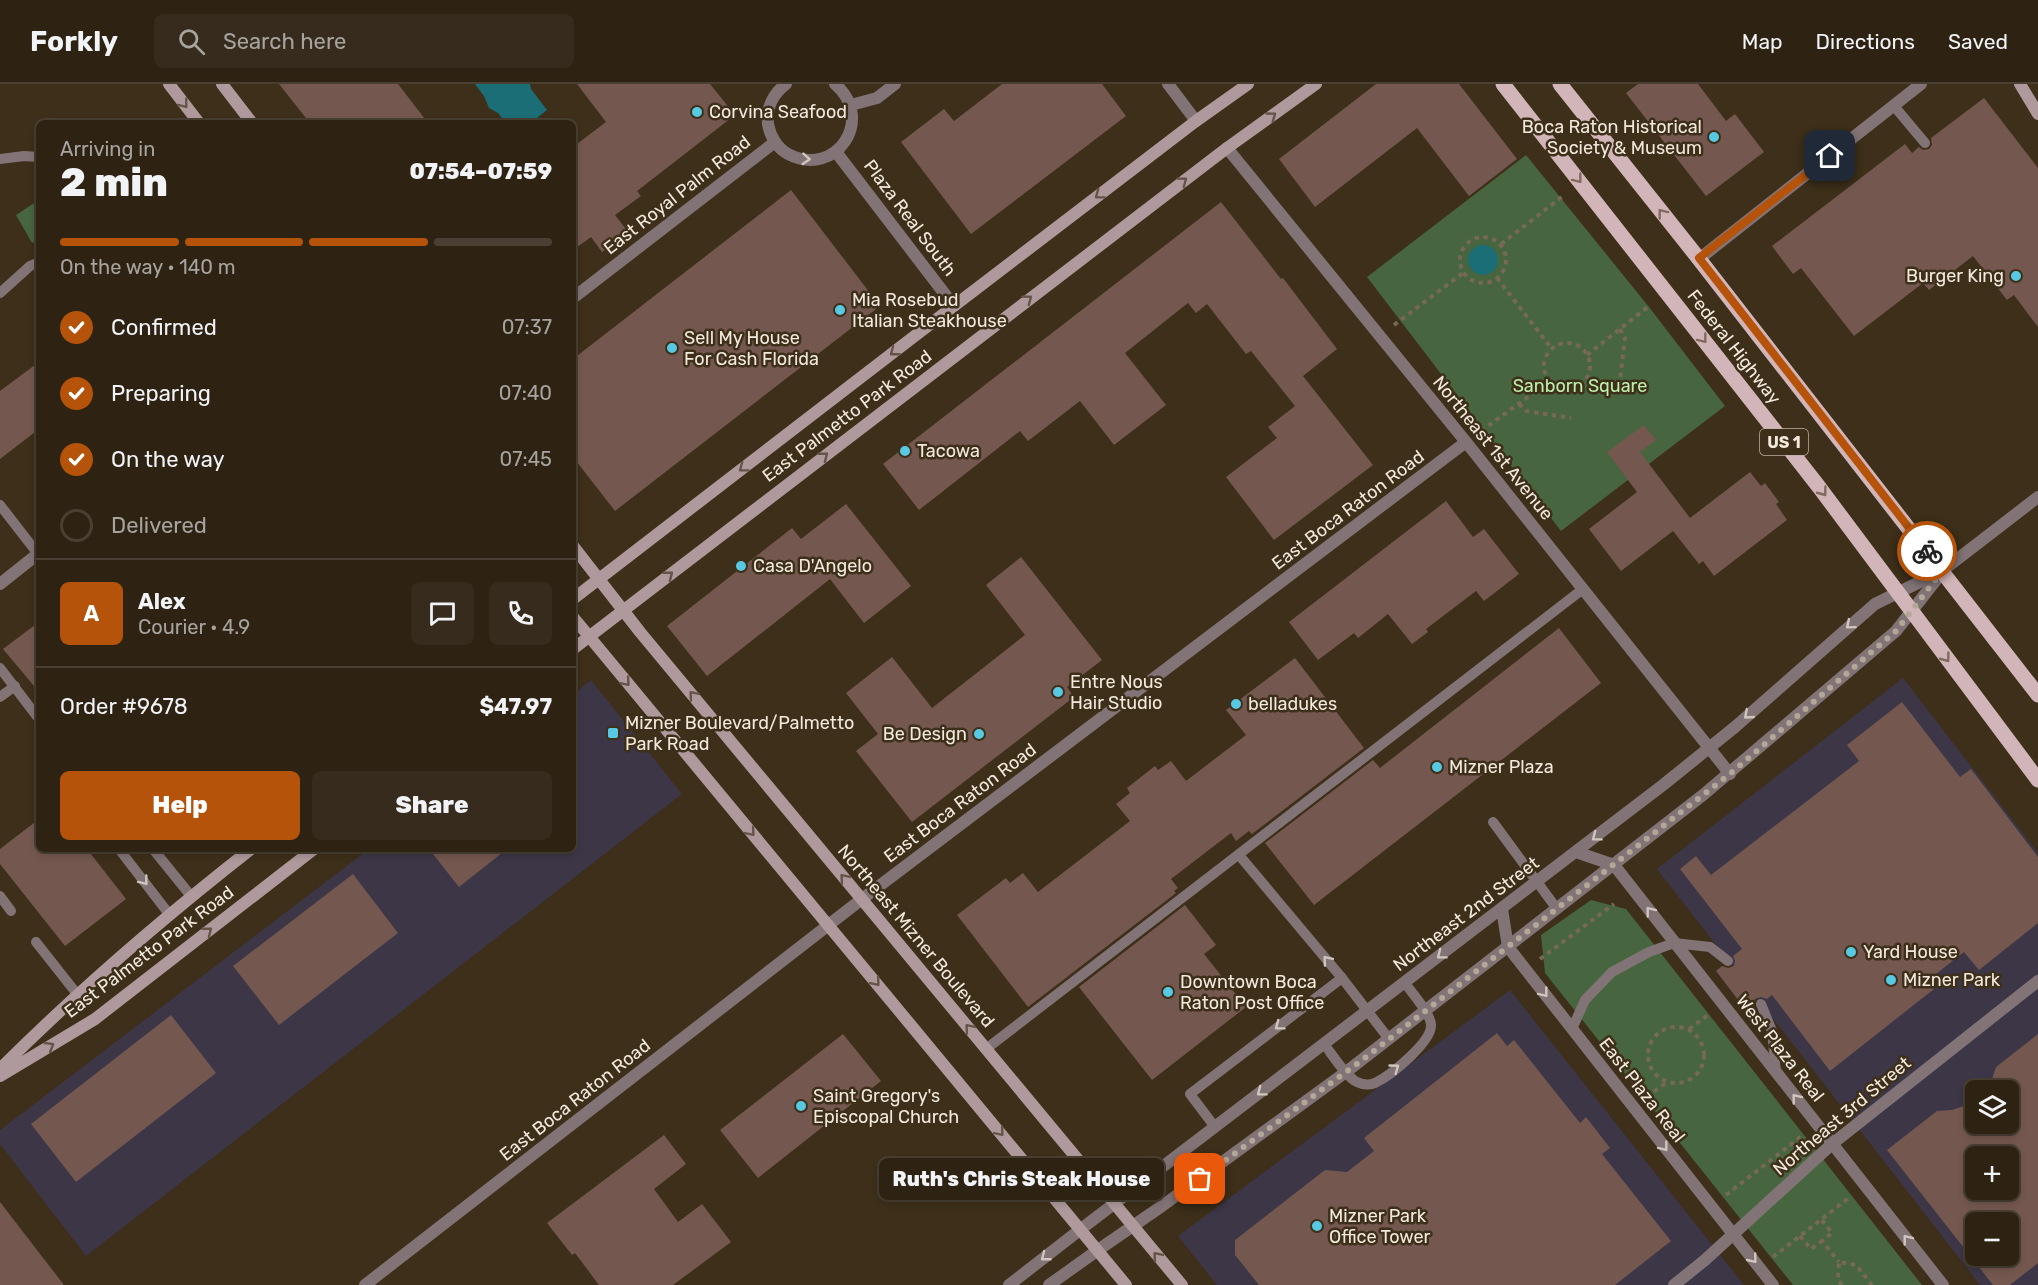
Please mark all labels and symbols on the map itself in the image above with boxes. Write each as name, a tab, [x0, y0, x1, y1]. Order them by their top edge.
one-way arrow	[177, 97, 188, 108]
place label: Corvina Seafood	[709, 101, 847, 123]
marker: Corvina Seafood	[690, 105, 704, 119]
one-way arrow	[1265, 112, 1276, 123]
place label: Boca Raton Historical Society & Museum	[1522, 116, 1702, 159]
marker: Boca Raton Historical Society & Museum	[1707, 130, 1721, 144]
pin	[1804, 130, 1855, 181]
street label: East Royal Palm Road	[599, 131, 755, 259]
one-way arrow	[801, 152, 811, 165]
street label: Plaza Real South	[859, 155, 961, 281]
one-way arrow	[1571, 173, 1582, 184]
one-way arrow	[1177, 177, 1188, 188]
one-way arrow	[1095, 188, 1106, 199]
one-way arrow	[1659, 208, 1670, 219]
place label: Burger King	[1906, 265, 2004, 287]
marker: Burger King	[2009, 269, 2023, 283]
street label: Federal Highway	[1682, 285, 1786, 409]
place label: Mia Rosebud Italian Steakhouse	[852, 289, 1007, 332]
one-way arrow	[1022, 296, 1033, 307]
marker: Mia Rosebud Italian Steakhouse	[833, 303, 847, 317]
place label: Sell My House For Cash Florida	[684, 327, 819, 370]
one-way arrow	[1695, 332, 1706, 343]
marker: Sell My House For Cash Florida	[665, 341, 679, 355]
one-way arrow	[890, 344, 901, 355]
street label: East Palmetto Park Road	[758, 345, 936, 487]
street label: Northeast 1st Avenue	[1428, 371, 1558, 525]
park label: Sanborn Square	[1513, 375, 1647, 397]
road number: US 1	[1760, 429, 1808, 455]
place label: Tacowa	[917, 440, 980, 462]
marker: Tacowa	[898, 444, 912, 458]
street label: East Boca Raton Road	[1267, 446, 1429, 574]
one-way arrow	[817, 453, 828, 464]
one-way arrow	[738, 461, 749, 472]
one-way arrow	[1816, 485, 1827, 496]
courier	[1897, 521, 1957, 581]
place label: Casa D'Angelo	[753, 555, 872, 577]
marker: Casa D'Angelo	[734, 559, 748, 573]
one-way arrow	[662, 572, 673, 583]
one-way arrow	[1846, 618, 1857, 629]
one-way arrow	[1939, 651, 1950, 662]
place label: Entre Nous Hair Studio	[1070, 671, 1163, 714]
one-way arrow	[619, 675, 630, 686]
marker: Entre Nous Hair Studio	[1051, 685, 1065, 699]
one-way arrow	[689, 691, 700, 702]
place label: belladukes	[1248, 693, 1337, 715]
marker: belladukes	[1229, 697, 1243, 711]
one-way arrow	[1744, 708, 1755, 719]
place label: Mizner Boulevard/Palmetto Park Road	[625, 712, 854, 755]
place label: Be Design	[883, 723, 967, 745]
marker: Mizner Boulevard/Palmetto Park Road	[606, 726, 620, 740]
marker: Be Design	[972, 727, 986, 741]
street label: East Boca Raton Road	[879, 739, 1041, 867]
place label: Mizner Plaza	[1449, 756, 1554, 778]
marker: Mizner Plaza	[1430, 760, 1444, 774]
one-way arrow	[744, 825, 755, 836]
one-way arrow	[1592, 829, 1603, 840]
street label: Northeast Mizner Boulevard	[833, 840, 999, 1032]
street label: Northeast 2nd Street	[1389, 852, 1543, 976]
one-way arrow	[840, 874, 851, 885]
one-way arrow	[136, 875, 147, 886]
street label: East Palmetto Park Road	[60, 881, 238, 1023]
one-way arrow	[1646, 907, 1657, 918]
one-way arrow	[201, 928, 212, 939]
place label: Yard House	[1863, 941, 1958, 963]
marker: Yard House	[1844, 945, 1858, 959]
one-way arrow	[1437, 948, 1448, 959]
one-way arrow	[1323, 956, 1334, 967]
place label: Mizner Park	[1903, 969, 2001, 991]
place label: Downtown Boca Raton Post Office	[1180, 971, 1324, 1014]
marker: Mizner Park	[1884, 973, 1898, 987]
one-way arrow	[869, 975, 880, 986]
marker: Downtown Boca Raton Post Office	[1161, 985, 1175, 999]
one-way arrow	[1536, 986, 1547, 997]
street label: West Plaza Real	[1731, 990, 1829, 1106]
one-way arrow	[1274, 1019, 1285, 1030]
one-way arrow	[965, 1024, 976, 1035]
street label: East Plaza Real	[1594, 1033, 1690, 1147]
street label: East Boca Raton Road	[495, 1034, 655, 1166]
one-way arrow	[44, 1041, 54, 1053]
street label: Northeast 3rd Street	[1769, 1052, 1915, 1180]
one-way arrow	[1388, 1064, 1399, 1075]
place label: Saint Gregory's Episcopal Church	[813, 1085, 959, 1128]
one-way arrow	[1257, 1085, 1268, 1096]
one-way arrow	[1792, 1093, 1803, 1104]
marker: Saint Gregory's Episcopal Church	[794, 1099, 808, 1113]
one-way arrow	[993, 1125, 1004, 1136]
one-way arrow	[1657, 1140, 1668, 1151]
pin	[1174, 1153, 1225, 1204]
callout: Ruth's Chris Steak House	[879, 1158, 1164, 1200]
place label: Mizner Park Office Tower	[1329, 1205, 1431, 1248]
marker: Mizner Park Office Tower	[1310, 1219, 1324, 1233]
one-way arrow	[1903, 1235, 1914, 1246]
one-way arrow	[1041, 1250, 1052, 1261]
one-way arrow	[1154, 1252, 1165, 1263]
one-way arrow	[1745, 1253, 1756, 1264]

